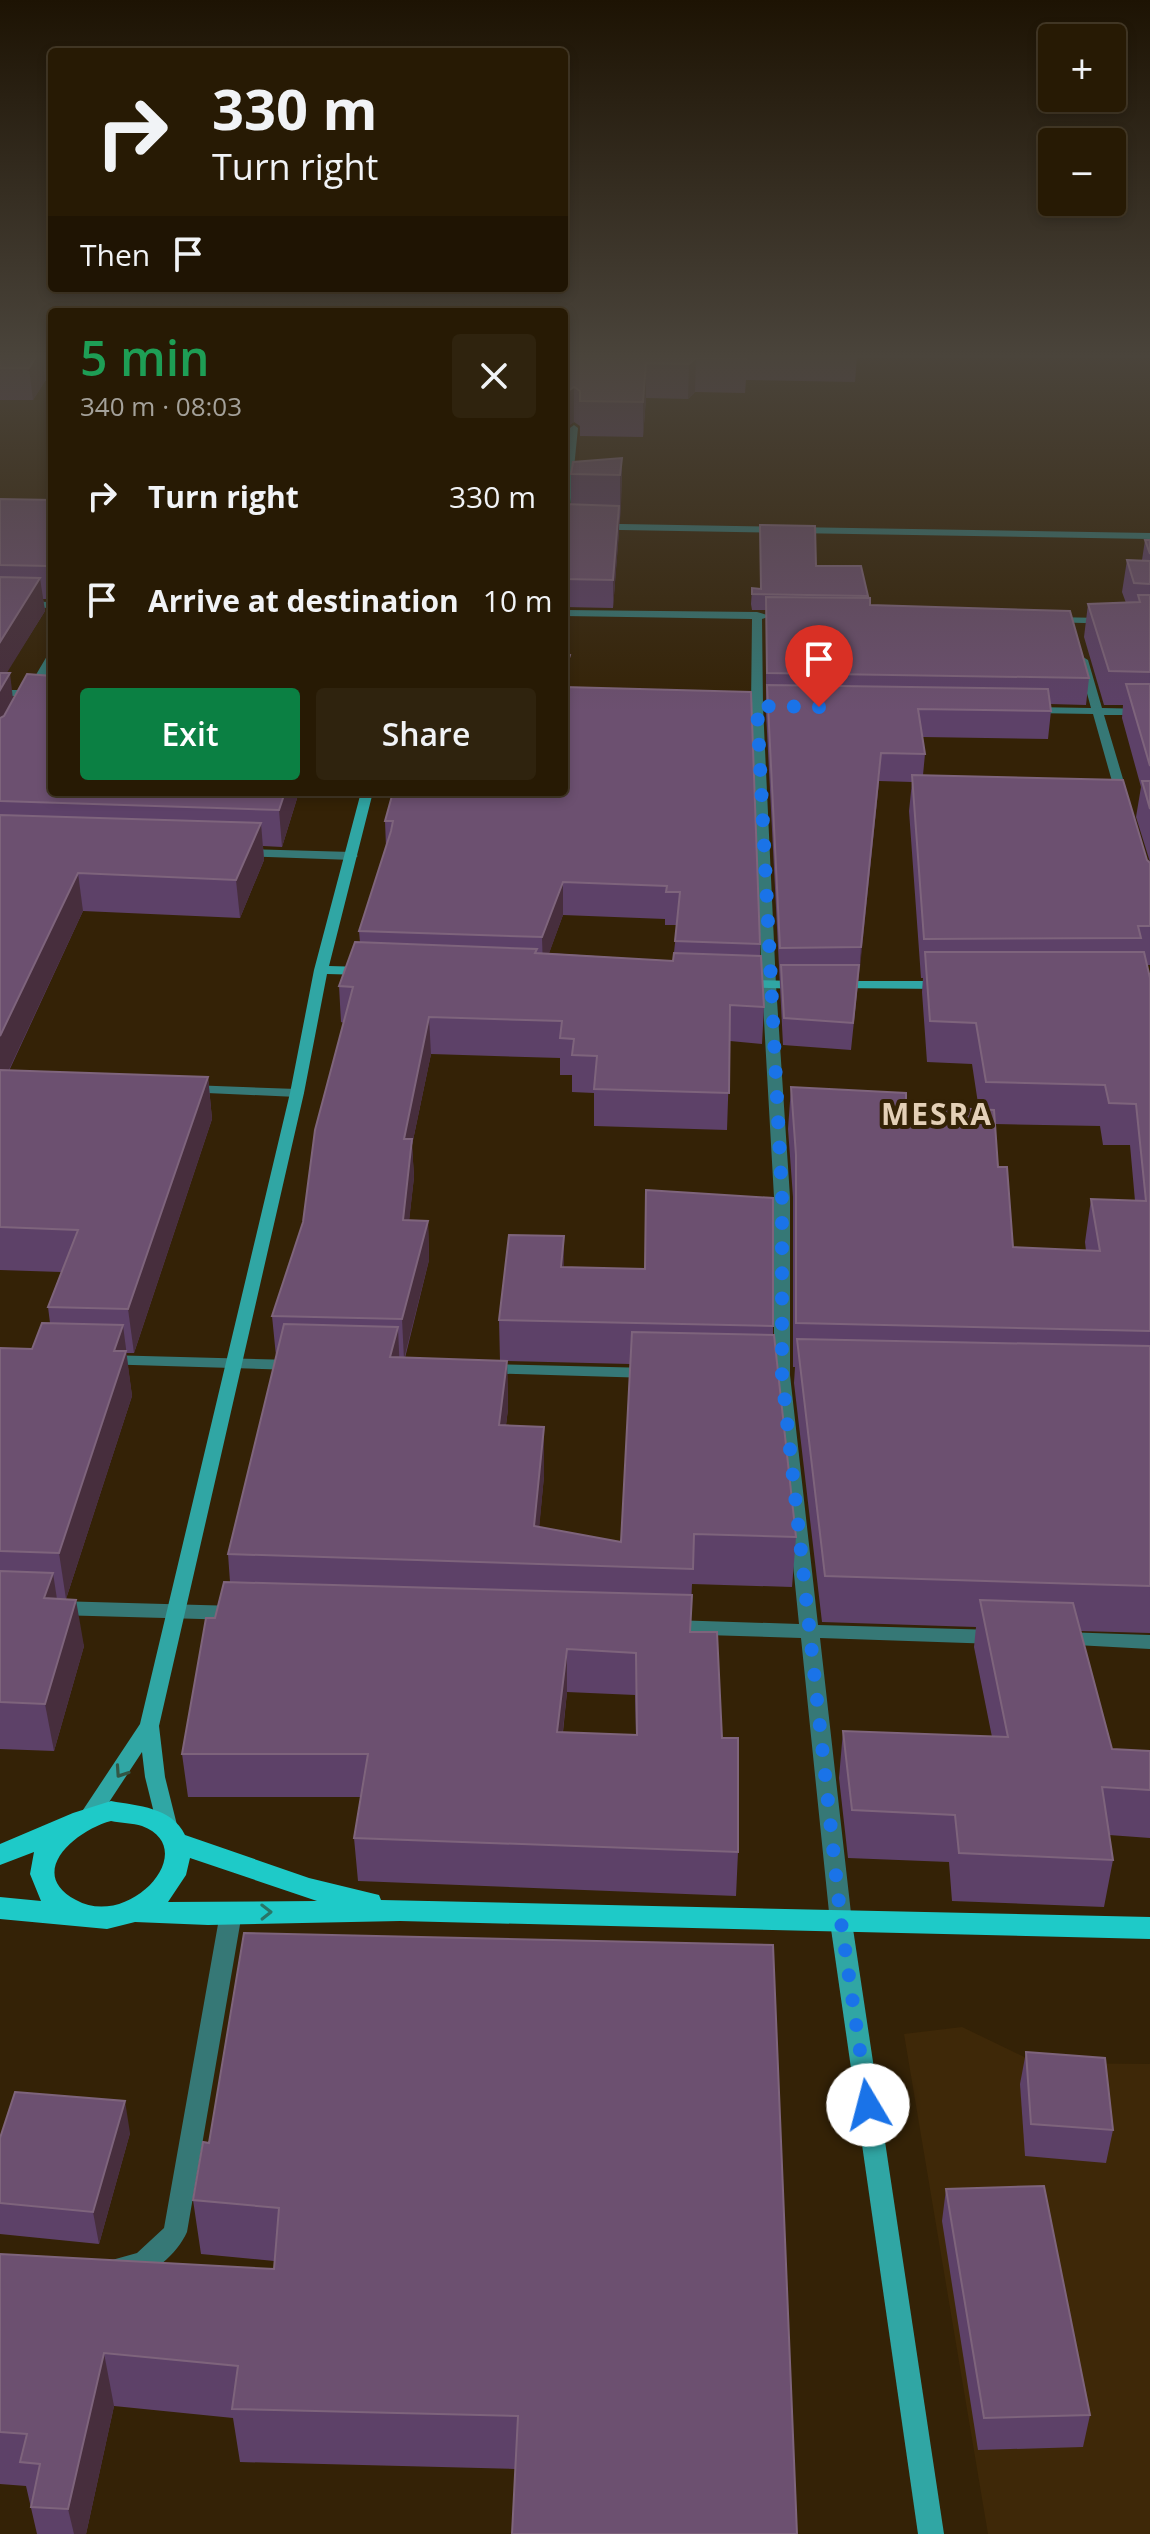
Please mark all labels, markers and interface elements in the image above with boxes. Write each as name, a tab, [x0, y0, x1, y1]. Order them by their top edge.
map controls	[1038, 24, 1126, 216]
button: +	[1038, 24, 1126, 112]
text: 330 m	[212, 70, 378, 146]
icon: right	[80, 80, 184, 184]
button: −	[1038, 128, 1126, 216]
text: Turn right	[212, 142, 378, 191]
icon: arrive	[166, 232, 210, 276]
text: Then	[80, 234, 150, 275]
text: 5 min	[80, 325, 210, 390]
button: close	[452, 334, 536, 418]
text: 340 m · 08:03	[80, 388, 242, 424]
icon: right	[80, 474, 124, 518]
text: Turn right	[148, 476, 299, 517]
text: 330 m	[449, 476, 536, 517]
icon: arrive	[80, 578, 124, 622]
text: Arrive at destination	[148, 580, 459, 621]
text: 10 m	[483, 580, 553, 621]
pin	[785, 625, 853, 707]
icon: arrive	[797, 637, 841, 681]
button: Exit	[80, 688, 300, 780]
button: Share	[316, 688, 536, 780]
district label: MESRA	[881, 1093, 993, 1134]
one-way arrow	[116, 1763, 131, 1777]
one-way arrow	[260, 1904, 273, 1921]
position arrow	[826, 2063, 910, 2147]

